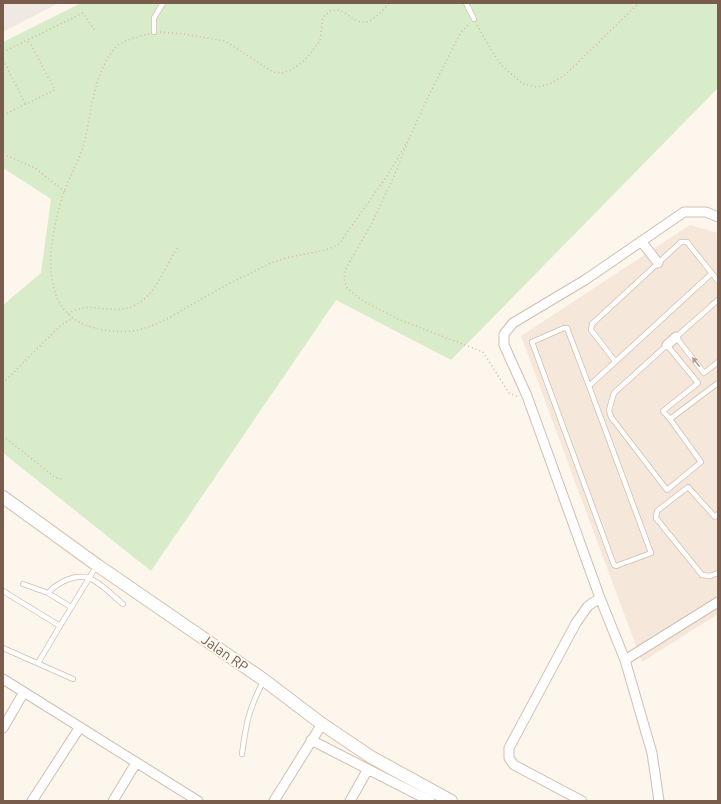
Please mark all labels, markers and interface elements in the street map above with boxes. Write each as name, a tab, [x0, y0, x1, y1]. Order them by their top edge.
one-way arrow	[691, 357, 700, 368]
street label: Jalan RP	[199, 631, 251, 675]

